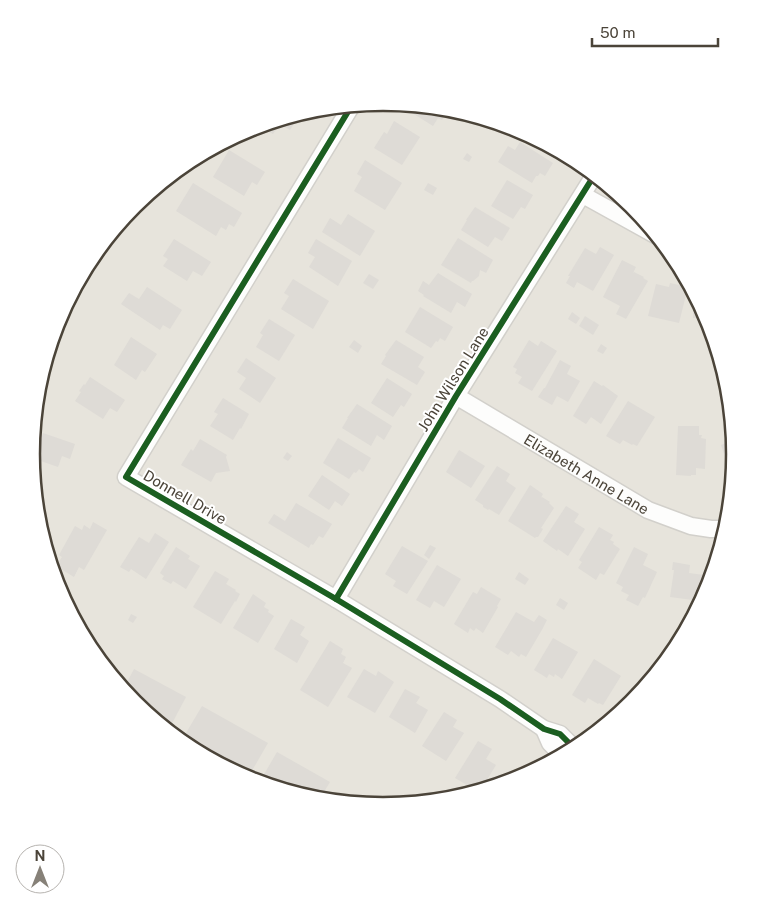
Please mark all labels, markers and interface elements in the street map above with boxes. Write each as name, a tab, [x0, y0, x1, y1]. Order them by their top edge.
scale bar	[592, 15, 718, 47]
text: 50 m	[600, 24, 635, 41]
street label: John Wilson Lane	[414, 324, 492, 434]
street label: Elizabeth Anne Lane	[521, 430, 652, 517]
street label: Donnell Drive	[140, 466, 230, 528]
north arrow	[15, 844, 65, 894]
text: N	[35, 848, 45, 864]

